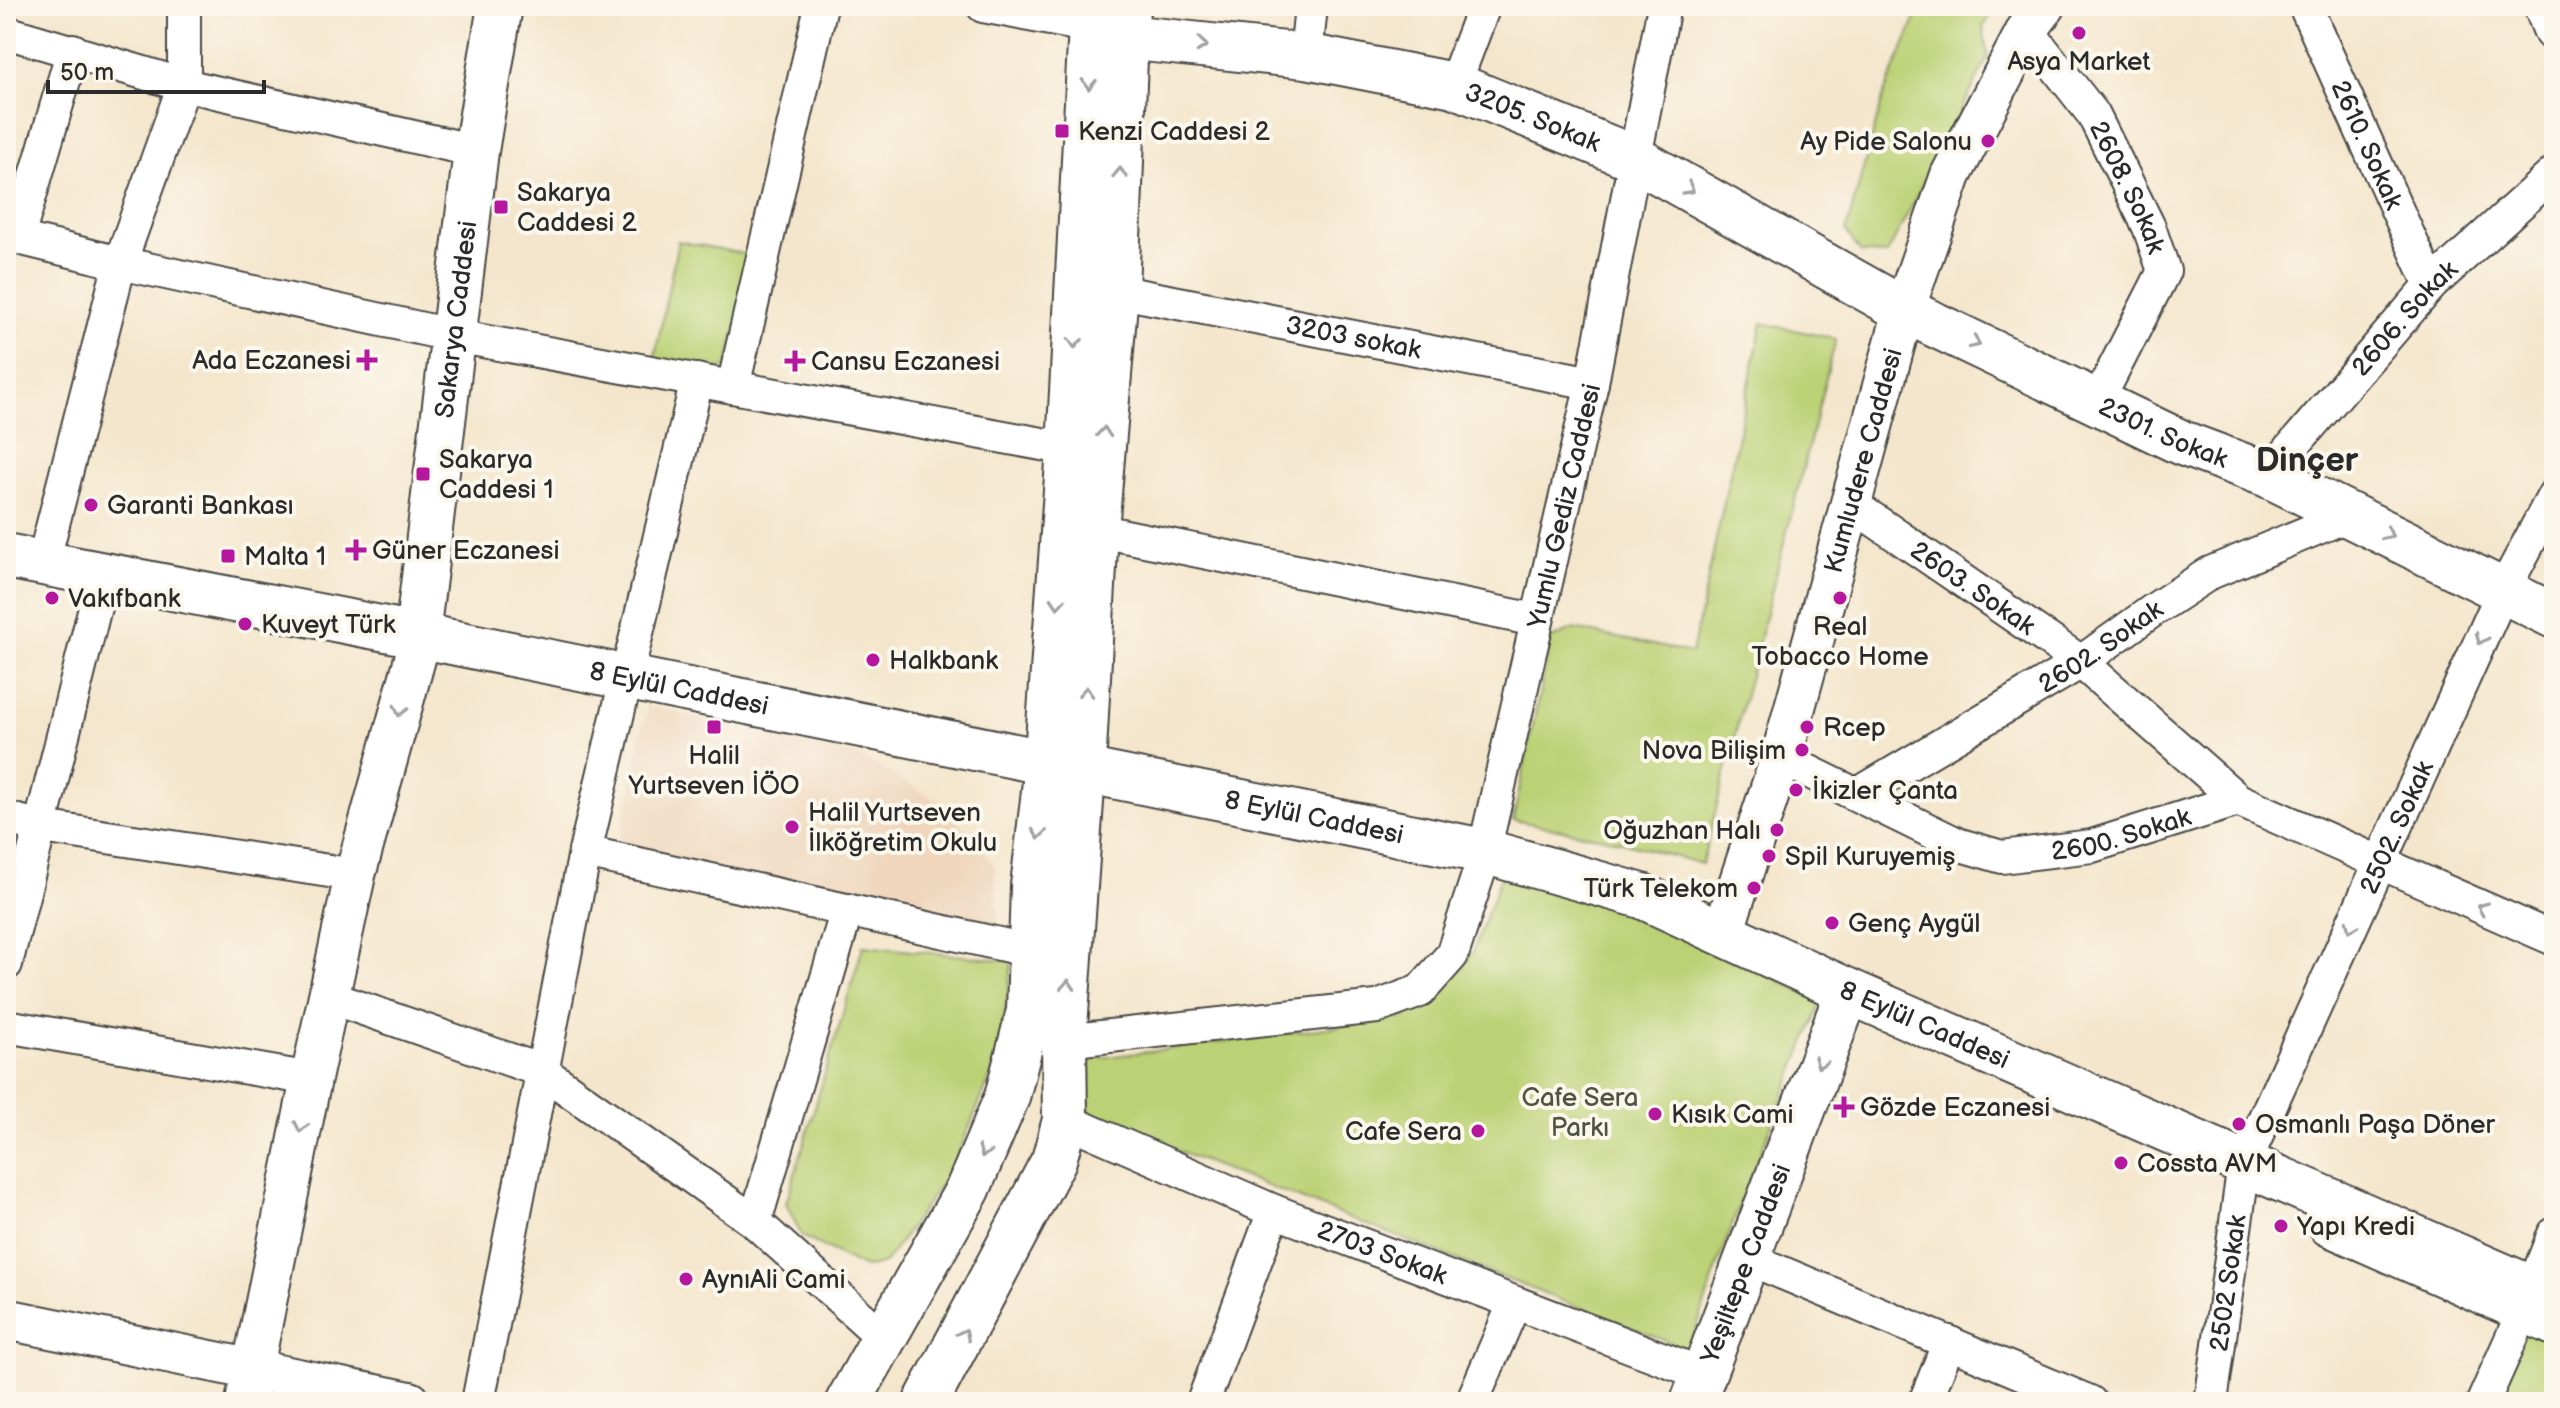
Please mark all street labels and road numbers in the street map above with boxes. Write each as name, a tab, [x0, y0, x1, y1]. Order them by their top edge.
street label: 2610. Sokak	[2324, 76, 2409, 215]
street label: 3205. Sokak	[1460, 77, 1605, 160]
street label: 2608. Sokak	[2082, 116, 2171, 258]
street label: Sakarya Caddesi	[430, 219, 484, 420]
street label: 2606. Sokak	[2346, 254, 2465, 383]
street label: 3203 sokak	[1283, 310, 1424, 367]
street label: Kumludere Caddesi	[1819, 345, 1910, 577]
street label: Yumlu Gediz Caddesi	[1522, 381, 1608, 632]
street label: 2301. Sokak	[2093, 391, 2232, 476]
street label: 2603. Sokak	[1904, 535, 2041, 643]
street label: 2602. Sokak	[2033, 594, 2169, 701]
street label: 8 Eylül Caddesi	[587, 656, 771, 723]
street label: 2502. Sokak	[2354, 756, 2441, 899]
street label: 8 Eylül Caddesi	[1222, 785, 1406, 852]
street label: 2600. Sokak	[2049, 802, 2195, 868]
street label: 8 Eylül Caddesi	[1835, 975, 2014, 1076]
street label: Yeşiltepe Caddesi	[1695, 1160, 1798, 1369]
street label: 2502 Sokak	[2204, 1213, 2254, 1354]
street label: 2703 Sokak	[1313, 1215, 1451, 1292]

